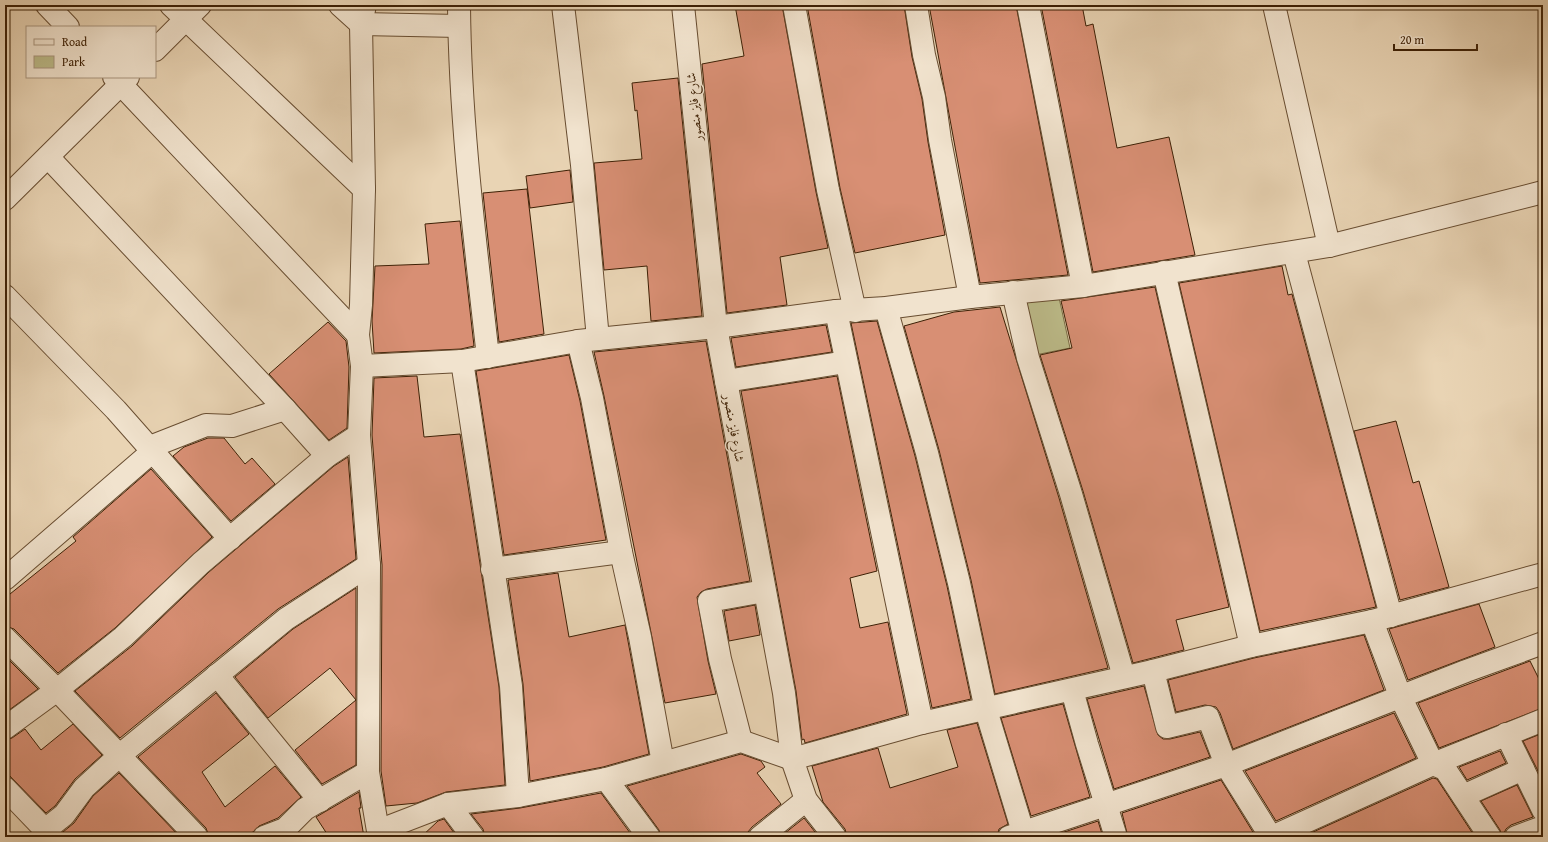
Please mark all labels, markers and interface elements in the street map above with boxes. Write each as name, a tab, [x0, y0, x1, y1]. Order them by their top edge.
legend	[26, 26, 156, 78]
scale bar	[1394, 26, 1477, 52]
text: 20 m	[1400, 31, 1424, 48]
text: Road	[62, 33, 88, 50]
text: Park	[62, 53, 86, 70]
street label: شارع فايز منصور	[681, 72, 709, 144]
street label: شارع فايز منصور	[716, 391, 749, 464]

